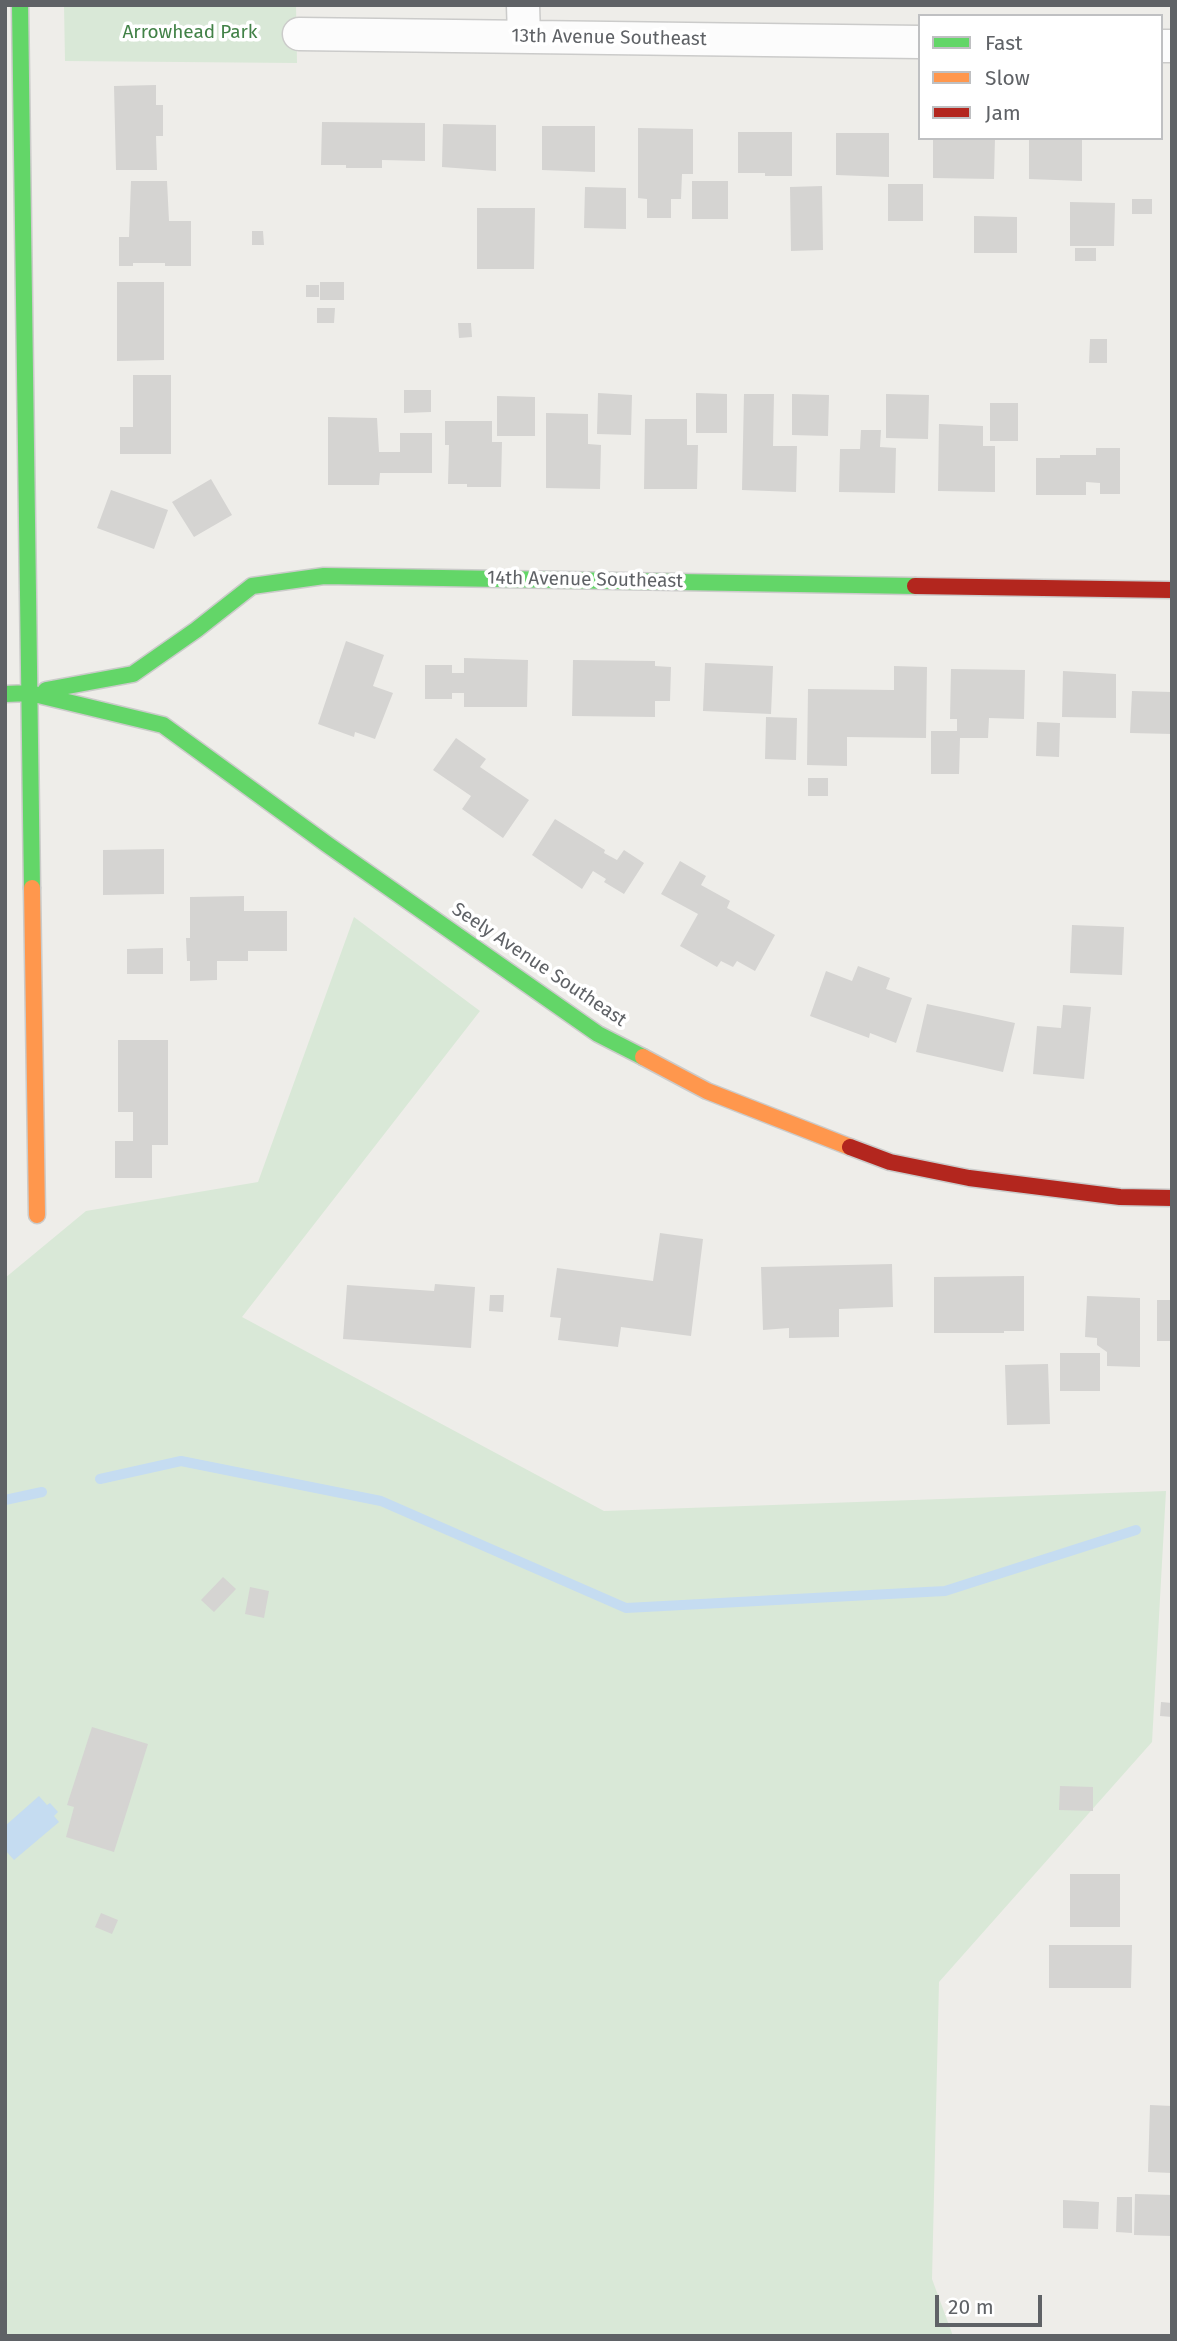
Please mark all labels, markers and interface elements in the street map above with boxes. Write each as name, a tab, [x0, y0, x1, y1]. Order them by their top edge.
legend	[918, 14, 1163, 140]
park label: Arrowhead Park	[122, 22, 258, 44]
street label: 13th Avenue Southeast	[511, 25, 707, 51]
text: Fast	[985, 30, 1023, 56]
text: Slow	[985, 65, 1030, 91]
text: Jam	[985, 100, 1021, 126]
street label: 14th Avenue Southeast	[487, 567, 683, 593]
street label: Seely Avenue Southeast	[447, 898, 631, 1032]
scale bar	[939, 2282, 1046, 2326]
text: 20 m	[948, 2294, 994, 2320]

